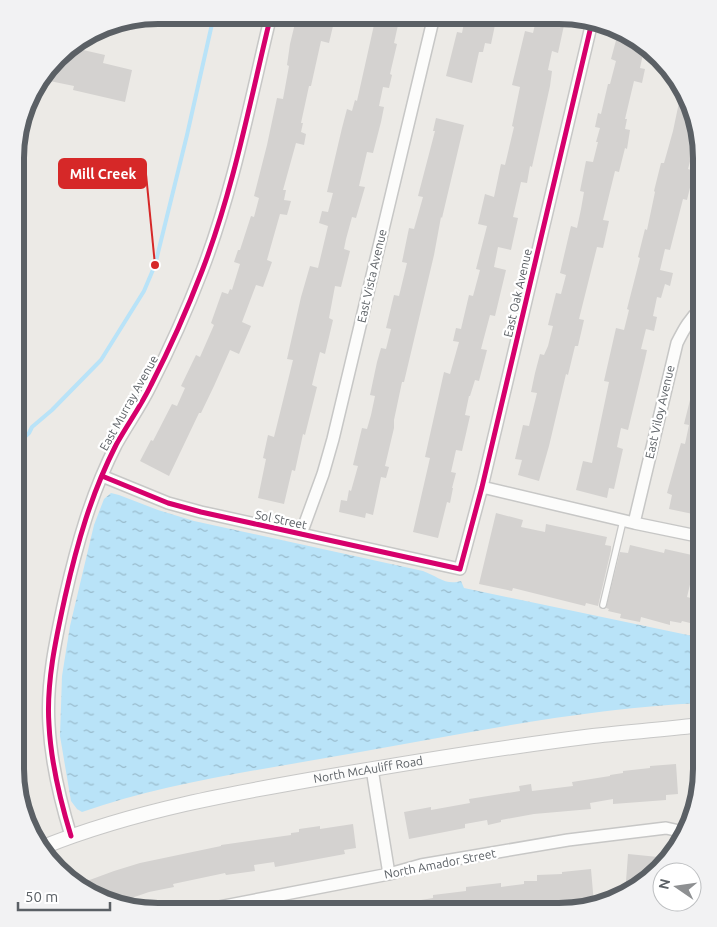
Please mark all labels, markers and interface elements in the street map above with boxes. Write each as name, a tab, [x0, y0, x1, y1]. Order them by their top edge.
callout: Mill Creek	[59, 159, 146, 188]
text: Mill Creek	[70, 166, 137, 182]
street label: East Vista Avenue	[354, 228, 389, 324]
street label: East Oak Avenue	[501, 247, 534, 338]
street label: East Murray Avenue	[97, 353, 160, 453]
street label: East Viloy Avenue	[642, 364, 677, 460]
street label: Sol Street	[254, 508, 309, 531]
street label: North McAuliff Road	[312, 754, 424, 785]
street label: North Amador Street	[383, 846, 497, 881]
north arrow	[652, 862, 702, 912]
text: N	[655, 877, 673, 891]
scale bar	[18, 880, 110, 912]
text: 50 m	[25, 888, 58, 905]

